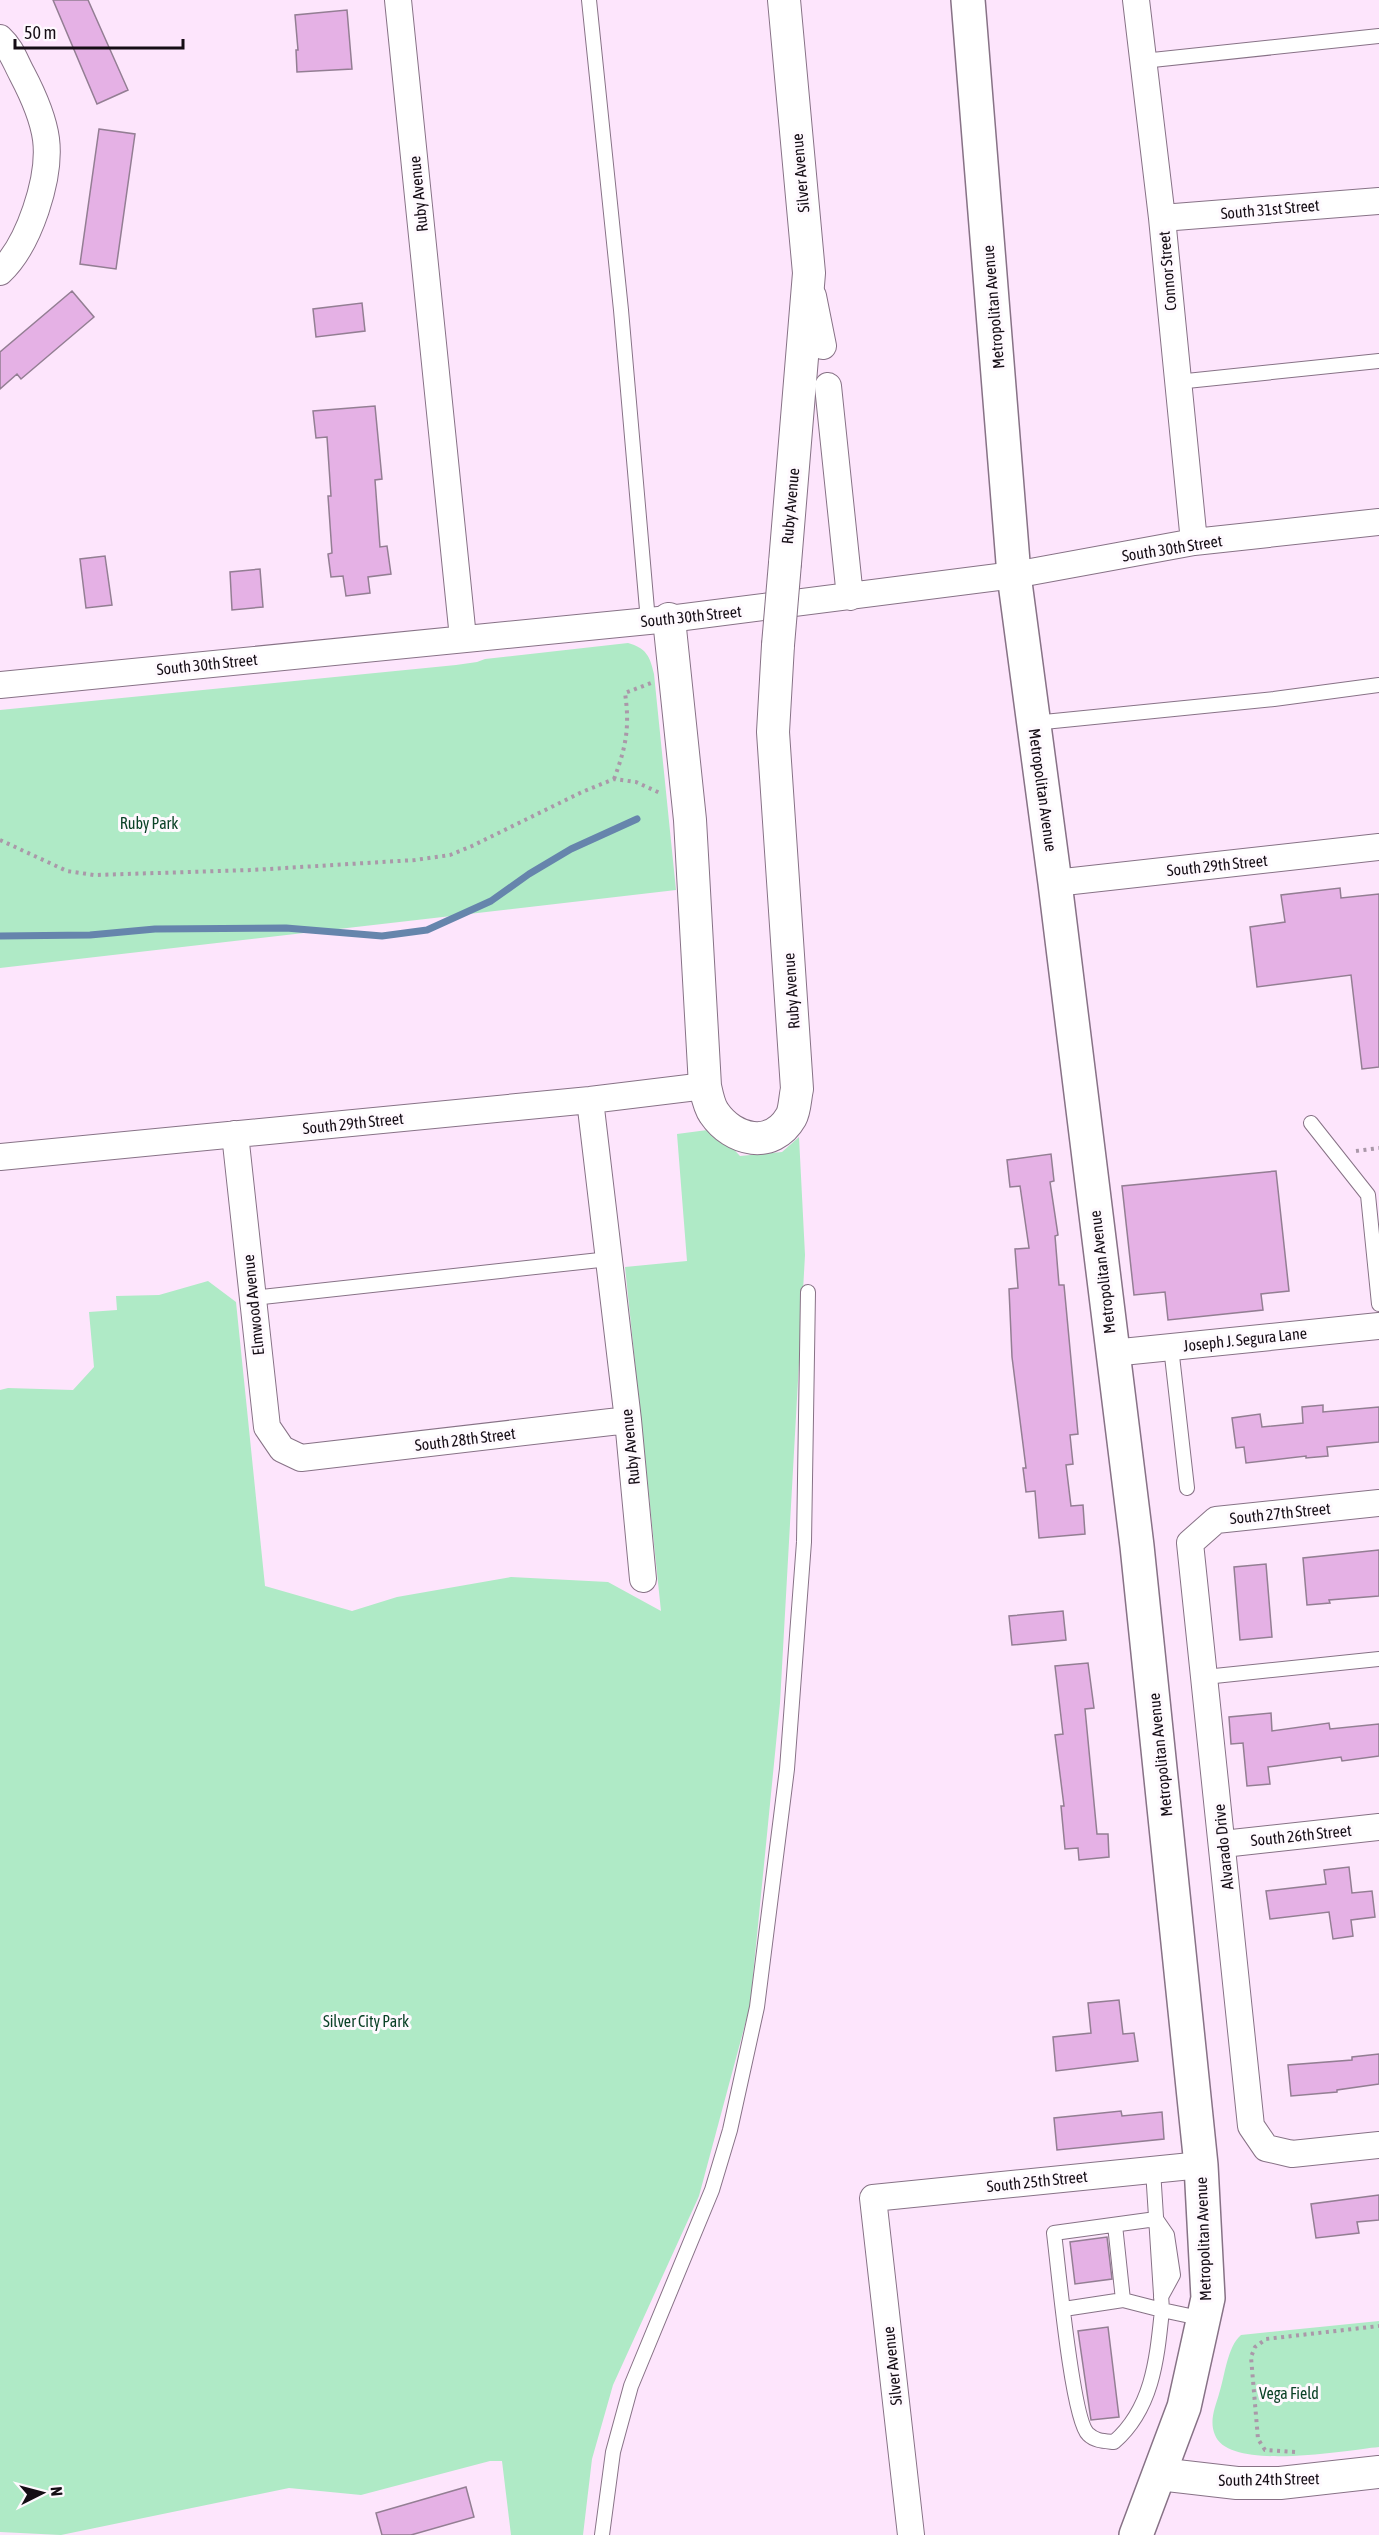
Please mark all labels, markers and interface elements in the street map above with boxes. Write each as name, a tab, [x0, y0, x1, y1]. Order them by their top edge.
scale bar	[15, 12, 183, 50]
text: 50 m	[24, 22, 56, 43]
street label: Silver Avenue	[788, 133, 812, 213]
street label: Ruby Avenue	[405, 155, 432, 233]
street label: South 31st Street	[1220, 196, 1321, 222]
street label: Connor Street	[1155, 230, 1179, 312]
street label: Metropolitan Avenue	[979, 244, 1008, 370]
street label: Ruby Avenue	[778, 467, 803, 545]
street label: South 30th Street	[1121, 531, 1224, 565]
street label: South 30th Street	[640, 602, 743, 630]
street label: South 30th Street	[156, 650, 259, 678]
street label: Metropolitan Avenue	[1024, 727, 1061, 853]
park label: Ruby Park	[120, 814, 178, 833]
street label: South 29th Street	[1166, 851, 1269, 879]
street label: Ruby Avenue	[779, 952, 804, 1030]
street label: South 29th Street	[302, 1109, 405, 1137]
street label: Metropolitan Avenue	[1086, 1209, 1119, 1335]
street label: Elmwood Avenue	[239, 1254, 267, 1356]
street label: Joseph J. Segura Lane	[1182, 1324, 1308, 1355]
street label: Ruby Avenue	[617, 1408, 644, 1486]
street label: South 28th Street	[414, 1424, 517, 1454]
street label: South 27th Street	[1229, 1499, 1332, 1527]
street label: Metropolitan Avenue	[1145, 1692, 1176, 1818]
street label: Alvarado Drive	[1210, 1803, 1236, 1891]
street label: South 26th Street	[1250, 1821, 1353, 1849]
park label: Silver City Park	[323, 2012, 409, 2031]
street label: South 25th Street	[986, 2167, 1089, 2195]
street label: Metropolitan Avenue	[1192, 2177, 1215, 2301]
street label: Silver Avenue	[879, 2326, 905, 2406]
park label: Vega Field	[1259, 2384, 1319, 2403]
north arrow	[12, 2463, 72, 2523]
street label: South 24th Street	[1218, 2469, 1320, 2489]
text: N	[47, 2486, 66, 2497]

